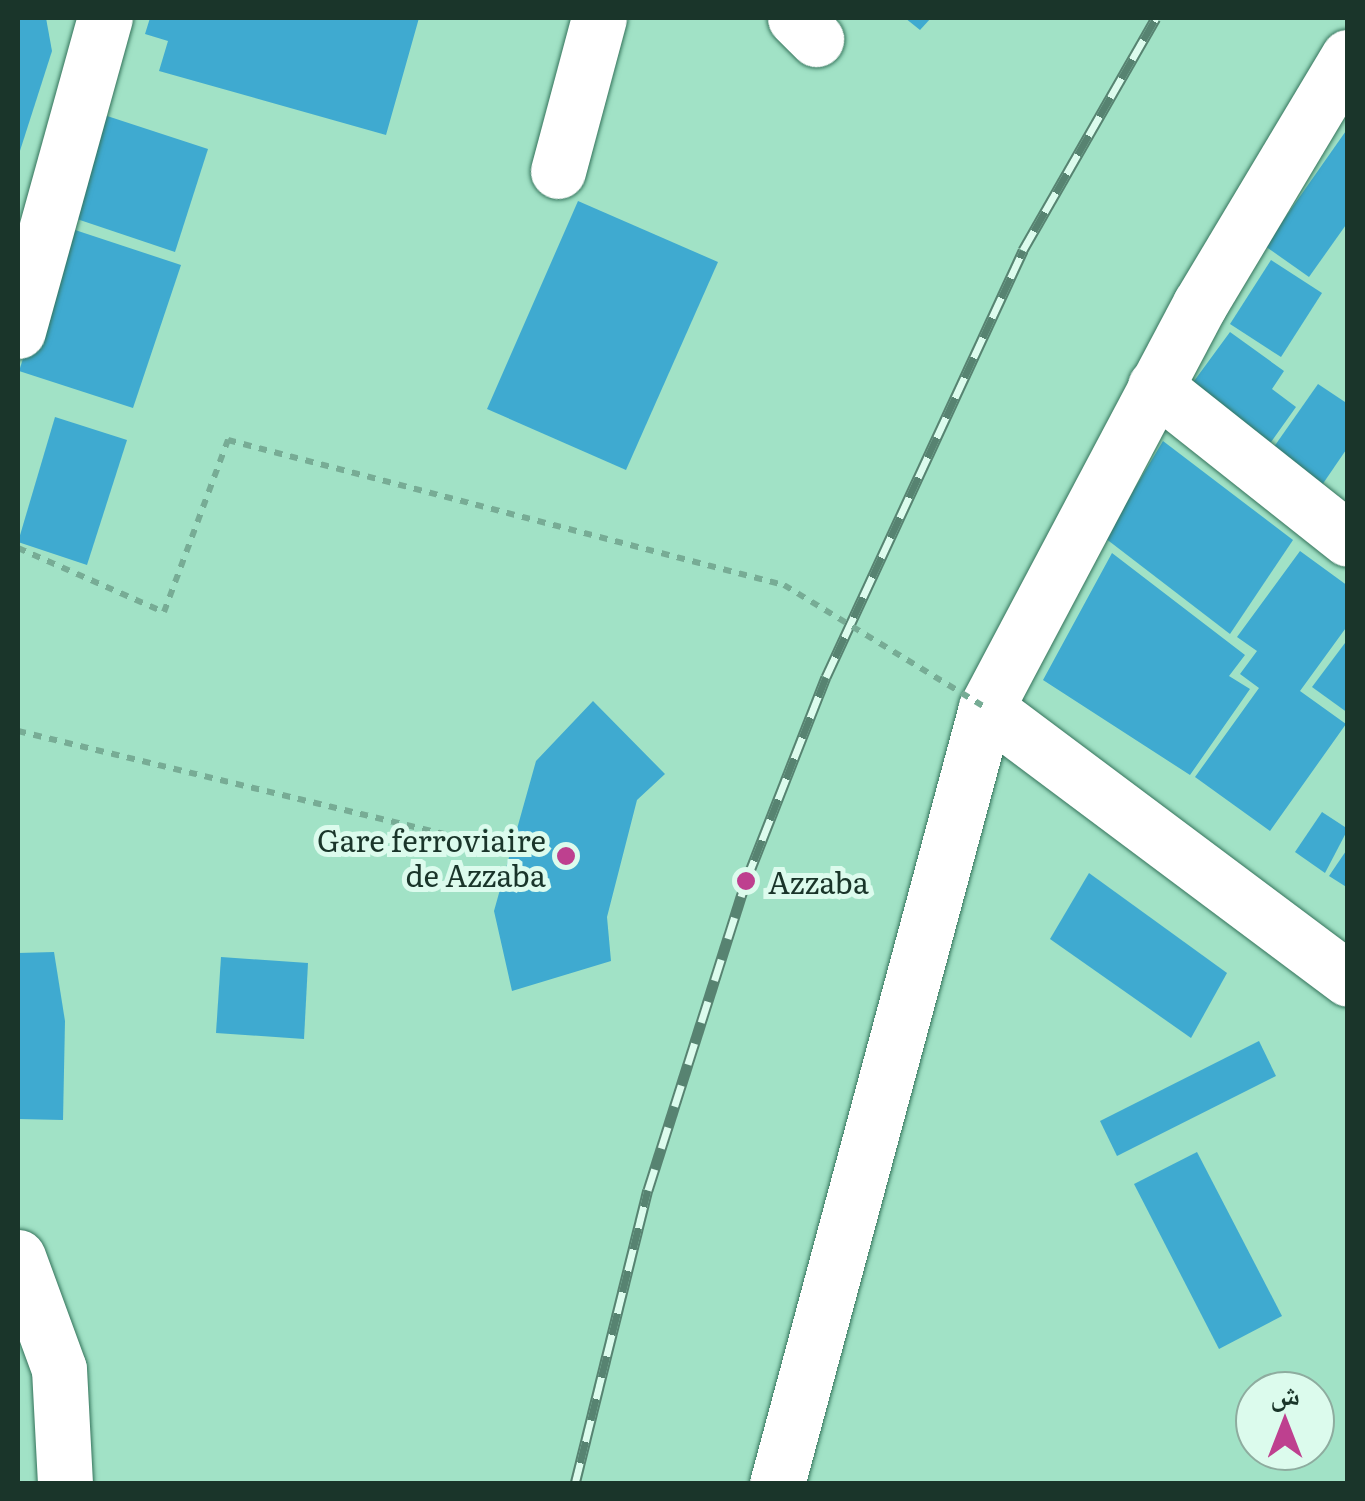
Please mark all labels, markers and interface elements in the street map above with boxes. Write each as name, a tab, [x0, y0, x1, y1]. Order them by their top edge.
place label: Gare ferroviaire de Azzaba	[317, 821, 546, 892]
marker: Gare ferroviaire de Azzaba	[555, 845, 577, 867]
place label: Azzaba	[768, 863, 869, 899]
marker: Azzaba	[733, 868, 759, 894]
north arrow	[1235, 1371, 1335, 1471]
text: ش	[1270, 1372, 1300, 1414]

